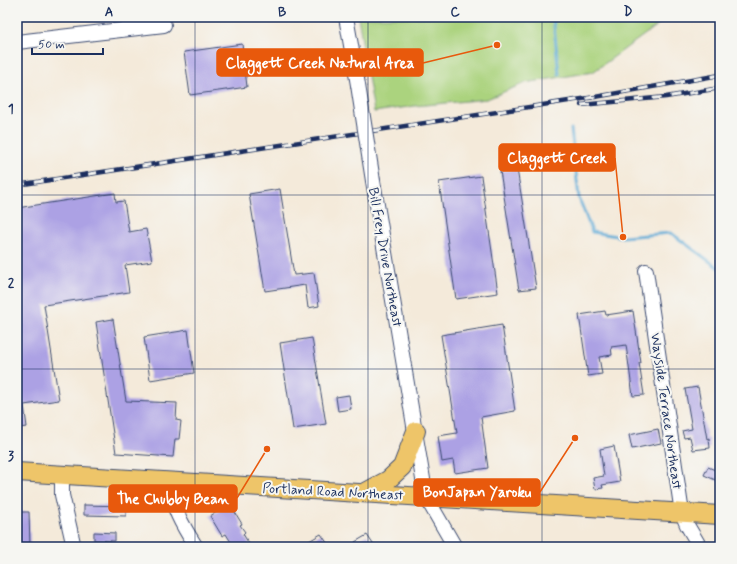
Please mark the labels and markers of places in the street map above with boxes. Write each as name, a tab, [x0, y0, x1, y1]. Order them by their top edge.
callout: Claggett Creek Natural Area	[217, 49, 423, 76]
callout: Claggett Creek	[499, 144, 615, 171]
callout: BonJapan Yaroku	[414, 479, 540, 506]
callout: The Chubby Bean	[109, 485, 237, 512]

